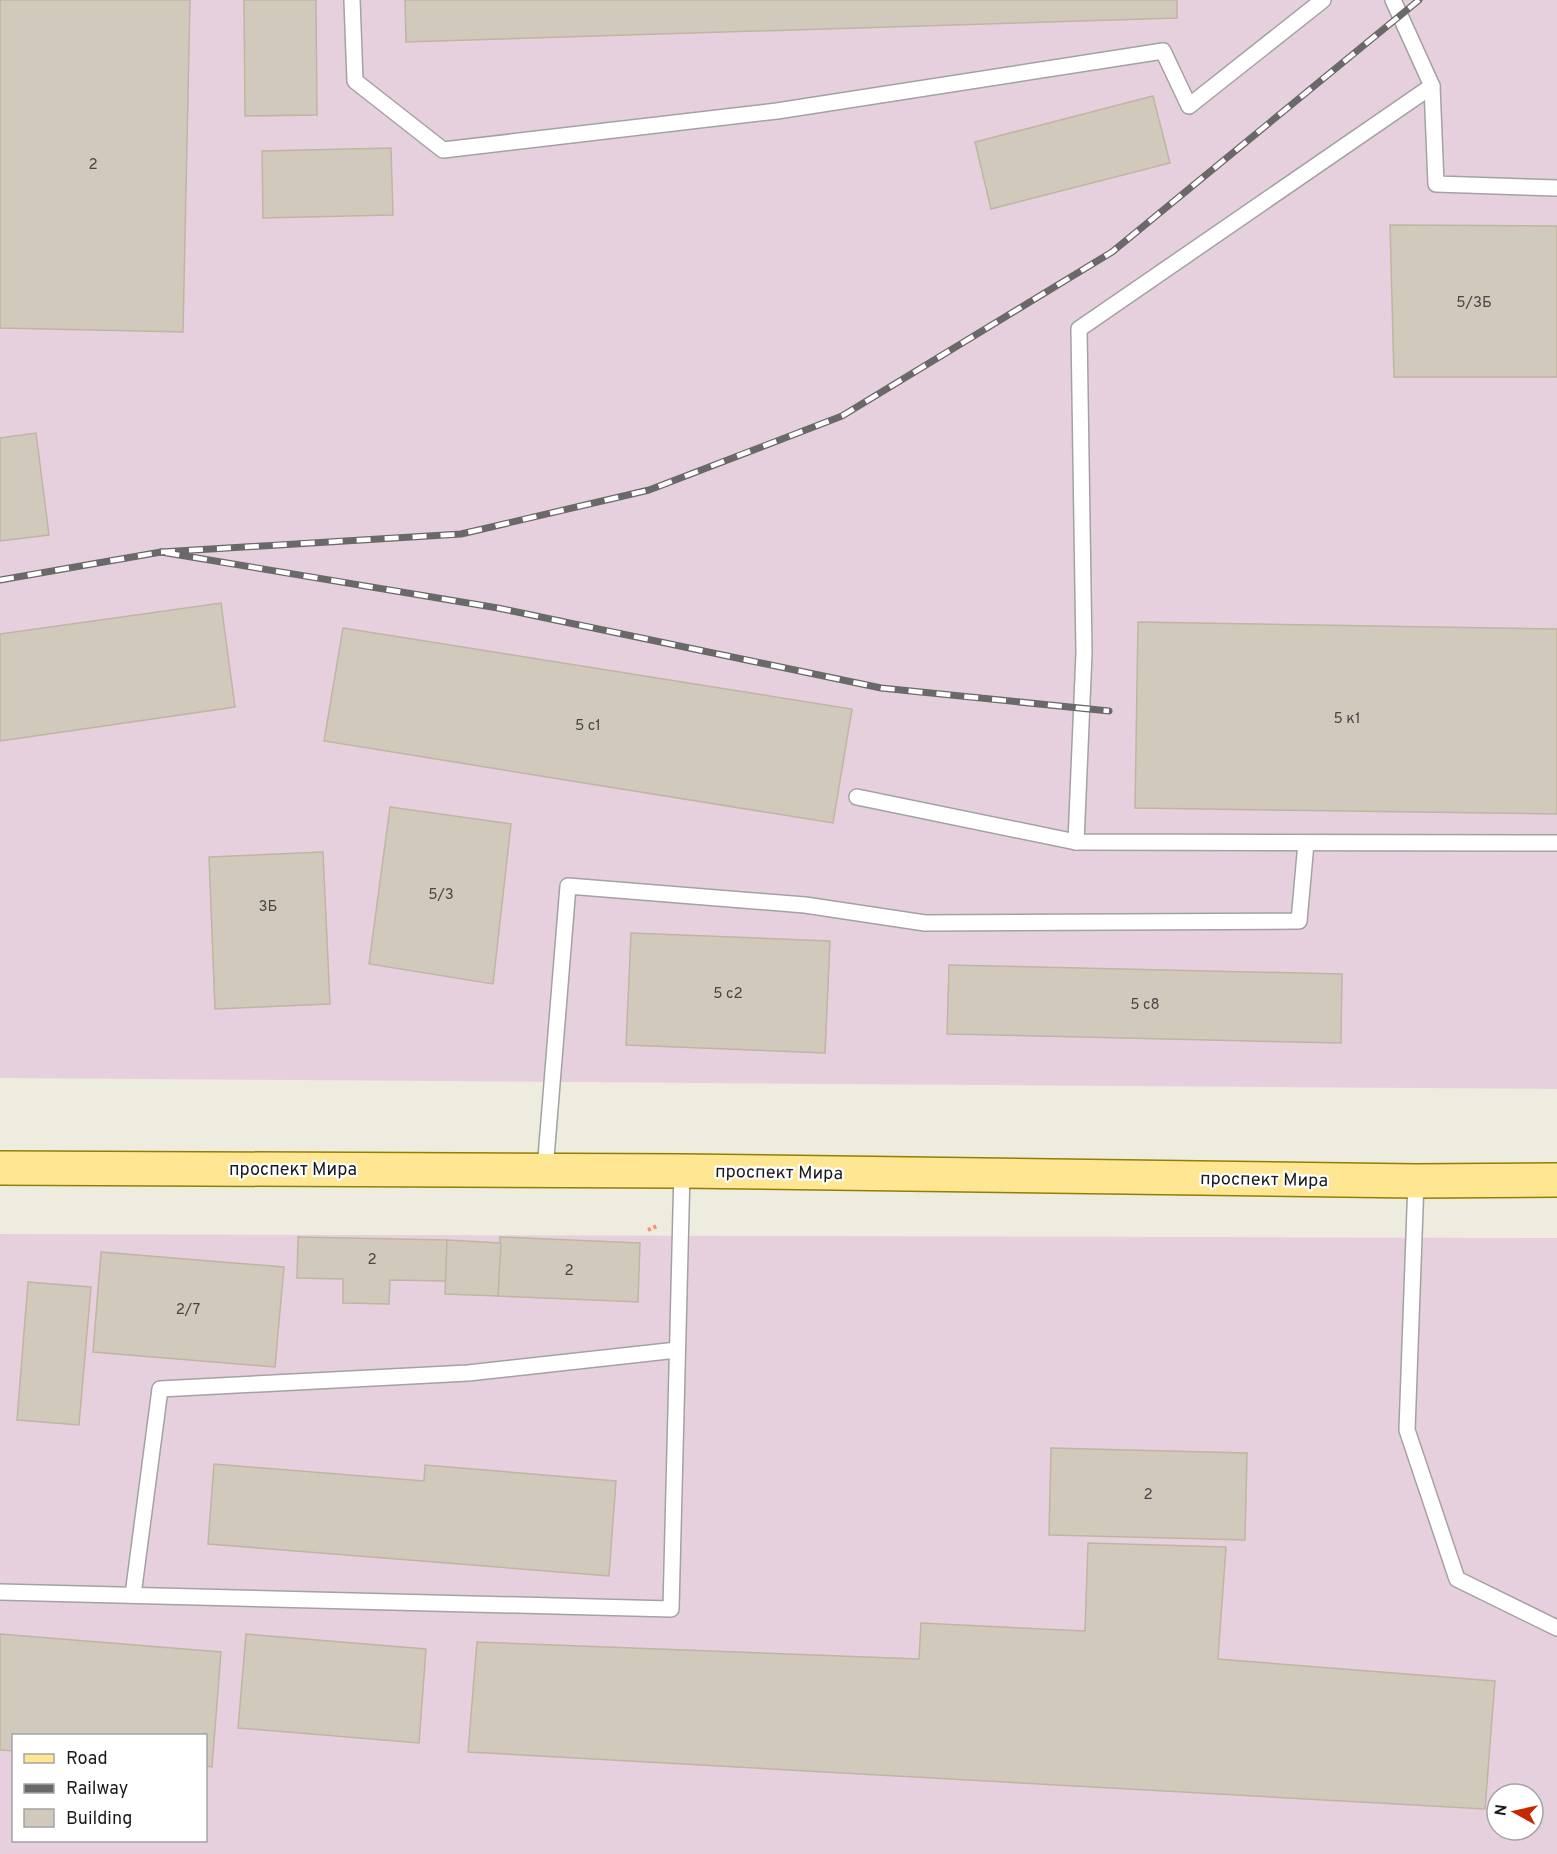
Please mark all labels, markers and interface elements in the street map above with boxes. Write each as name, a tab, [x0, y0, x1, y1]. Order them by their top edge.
house number: 2	[88, 156, 98, 175]
house number: 5/3Б	[1456, 294, 1492, 313]
house number: 5 к1	[1334, 710, 1361, 729]
house number: 5 с1	[575, 717, 601, 736]
house number: 5/3	[428, 886, 454, 905]
house number: 3Б	[259, 898, 277, 917]
house number: 5 с2	[713, 985, 743, 1004]
house number: 5 с8	[1130, 996, 1160, 1015]
street label: проспект Мира	[229, 1159, 357, 1182]
street label: проспект Мира	[715, 1161, 843, 1186]
street label: проспект Мира	[1200, 1168, 1328, 1193]
house number: 2	[367, 1251, 377, 1270]
house number: 2	[564, 1262, 574, 1281]
house number: 2/7	[176, 1301, 200, 1320]
house number: 2	[1143, 1486, 1153, 1505]
legend	[12, 1734, 207, 1842]
text: Road	[66, 1748, 108, 1771]
text: Railway	[66, 1778, 128, 1801]
north arrow	[1485, 1782, 1545, 1842]
text: N	[1491, 1803, 1513, 1817]
text: Building	[66, 1808, 132, 1831]

